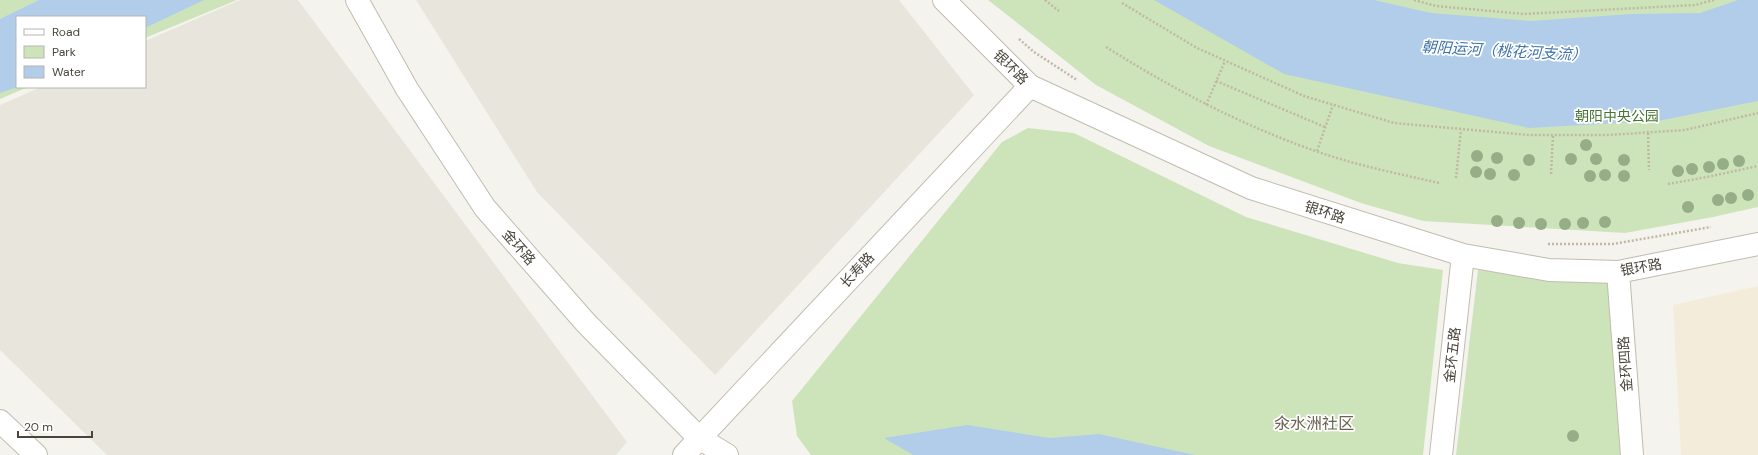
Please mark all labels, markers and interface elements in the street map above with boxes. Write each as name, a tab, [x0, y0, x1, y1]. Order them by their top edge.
legend	[16, 16, 146, 88]
text: Road	[52, 24, 80, 40]
water label: 朝阳运河（桃花河支流）	[1421, 37, 1587, 65]
text: Park	[52, 44, 76, 60]
street label: 银环路	[990, 46, 1032, 88]
text: Water	[52, 64, 86, 80]
park label: 朝阳中央公园	[1575, 107, 1659, 125]
street label: 银环路	[1302, 197, 1348, 227]
street label: 金环路	[498, 225, 540, 269]
street label: 长寿路	[836, 249, 878, 291]
street label: 银环路	[1619, 254, 1663, 280]
street label: 金环五路	[1440, 326, 1464, 384]
street label: 金环四路	[1614, 335, 1636, 393]
scale bar	[18, 413, 92, 439]
district label: 氽水洲社区	[1274, 413, 1354, 434]
text: 20 m	[24, 419, 53, 435]

